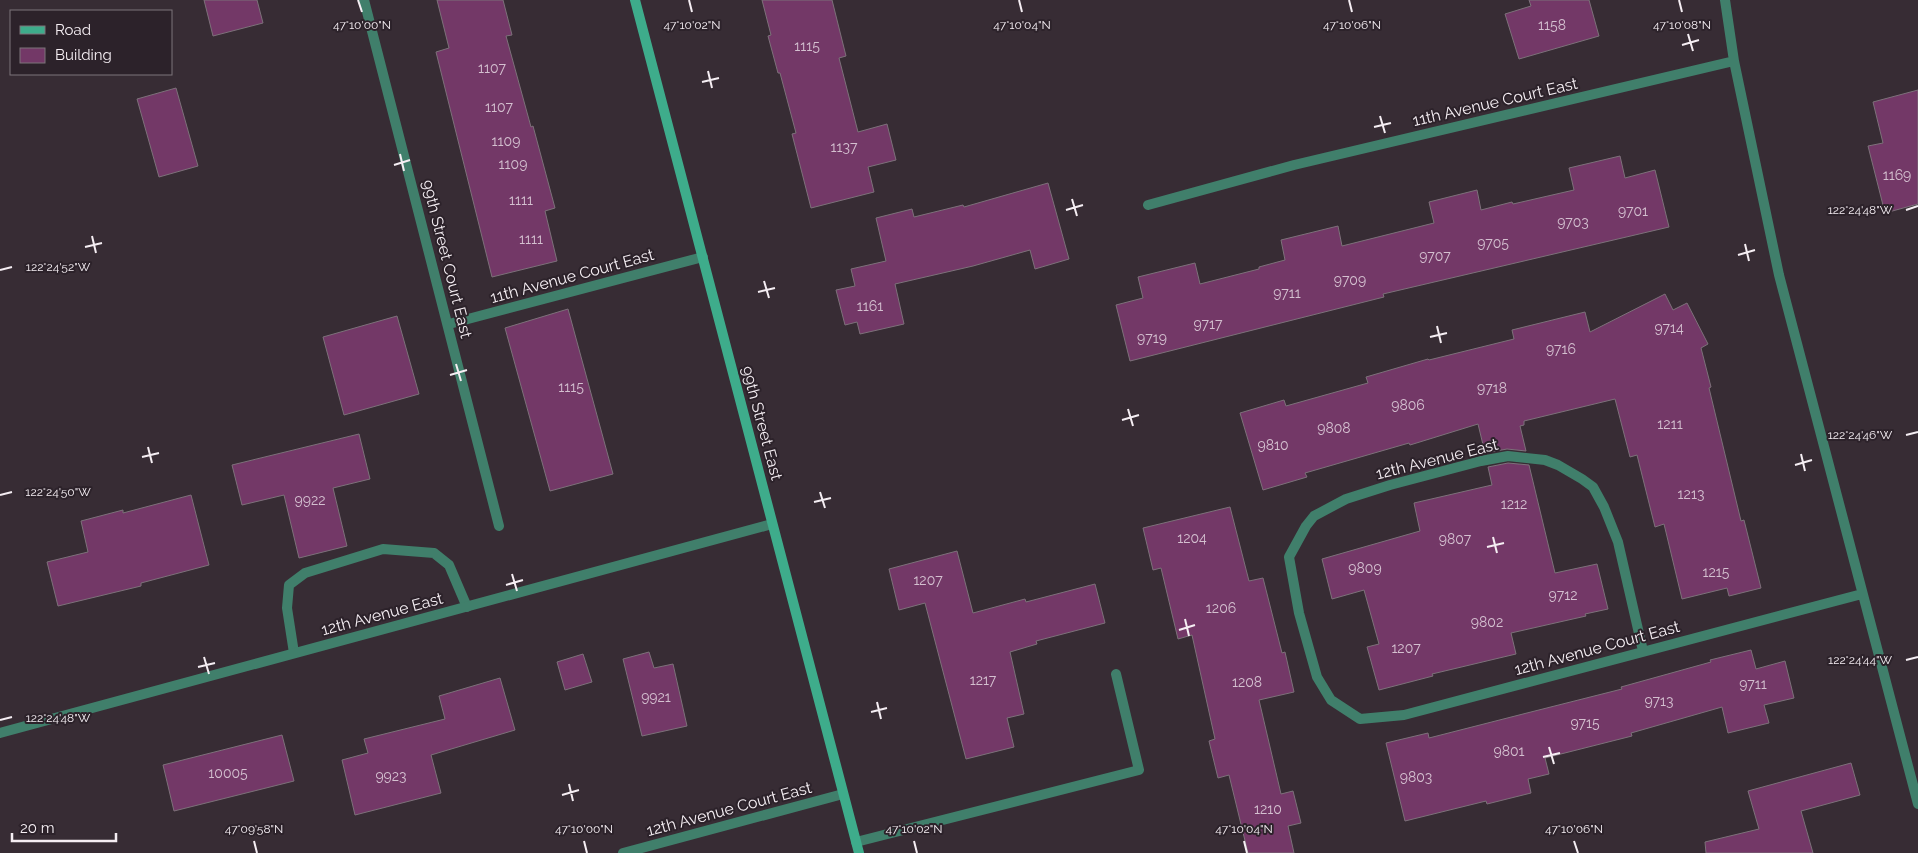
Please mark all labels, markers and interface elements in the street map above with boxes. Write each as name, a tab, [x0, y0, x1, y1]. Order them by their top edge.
legend	[10, 10, 172, 75]
house number: 1158	[1538, 17, 1566, 33]
text: 47°10'00"N	[333, 18, 391, 32]
text: 47°10'02"N	[663, 18, 721, 32]
text: 47°10'04"N	[993, 18, 1051, 32]
text: 47°10'06"N	[1323, 18, 1381, 32]
text: 47°10'08"N	[1653, 18, 1711, 32]
text: Road	[55, 21, 91, 39]
house number: 1115	[794, 38, 820, 54]
text: Building	[55, 46, 112, 64]
house number: 1107	[478, 60, 506, 76]
street label: 11th Avenue Court East	[1411, 74, 1580, 130]
house number: 1107	[485, 99, 513, 115]
house number: 1109	[492, 133, 520, 149]
house number: 1137	[831, 139, 858, 155]
house number: 1109	[499, 156, 527, 172]
house number: 1169	[1883, 167, 1911, 183]
street label: 99th Street Court East	[418, 178, 476, 341]
house number: 1111	[509, 192, 533, 208]
house number: 9701	[1618, 203, 1648, 219]
text: 122°24'48"W	[1828, 203, 1893, 217]
house number: 9703	[1557, 214, 1589, 230]
house number: 1111	[519, 231, 543, 247]
house number: 9705	[1477, 235, 1509, 251]
street label: 11th Avenue Court East	[488, 245, 657, 307]
house number: 9707	[1419, 248, 1451, 264]
text: 122°24'52"W	[26, 260, 91, 274]
house number: 9709	[1334, 272, 1366, 288]
house number: 9711	[1273, 285, 1301, 301]
house number: 1161	[857, 298, 883, 314]
house number: 9717	[1193, 316, 1223, 332]
house number: 9714	[1654, 320, 1684, 336]
house number: 9719	[1137, 330, 1167, 346]
house number: 9716	[1546, 341, 1576, 357]
street label: 99th Street East	[738, 364, 787, 483]
house number: 1115	[558, 379, 584, 395]
house number: 9718	[1477, 380, 1507, 396]
house number: 9806	[1391, 397, 1425, 413]
house number: 1211	[1657, 416, 1683, 432]
house number: 9808	[1317, 420, 1351, 436]
text: 122°24'46"W	[1828, 428, 1893, 442]
street label: 12th Avenue East	[1374, 434, 1501, 483]
house number: 9810	[1257, 437, 1289, 453]
text: 122°24'50"W	[25, 485, 91, 499]
house number: 1213	[1678, 486, 1704, 502]
house number: 9922	[295, 492, 326, 508]
house number: 1212	[1501, 496, 1527, 512]
house number: 1204	[1177, 530, 1207, 546]
house number: 9807	[1439, 531, 1472, 547]
house number: 9809	[1348, 560, 1382, 576]
house number: 1215	[1703, 564, 1730, 580]
house number: 1207	[913, 572, 943, 588]
house number: 9712	[1549, 587, 1577, 603]
street label: 12th Avenue East	[319, 588, 446, 639]
house number: 1206	[1206, 600, 1236, 616]
house number: 9802	[1471, 614, 1503, 630]
street label: 12th Avenue Court East	[1512, 617, 1682, 679]
house number: 1207	[1391, 640, 1421, 656]
text: 122°24'44"W	[1828, 653, 1892, 667]
house number: 1217	[970, 672, 997, 688]
house number: 1208	[1232, 674, 1262, 690]
house number: 9711	[1739, 676, 1767, 692]
house number: 9921	[641, 689, 671, 705]
house number: 9713	[1644, 693, 1674, 709]
text: 122°24'48"W	[26, 711, 91, 725]
house number: 9715	[1570, 715, 1600, 731]
house number: 9801	[1493, 743, 1525, 759]
house number: 10005	[208, 765, 248, 781]
house number: 9923	[375, 768, 407, 784]
house number: 9803	[1400, 769, 1432, 785]
street label: 12th Avenue Court East	[644, 778, 814, 840]
house number: 1210	[1254, 801, 1282, 817]
scale bar	[12, 810, 116, 842]
text: 20 m	[20, 819, 55, 837]
text: 47°09'58"N	[225, 822, 283, 836]
text: 47°10'00"N	[555, 822, 613, 836]
text: 47°10'02"N	[885, 822, 943, 836]
text: 47°10'04"N	[1215, 822, 1273, 836]
text: 47°10'06"N	[1545, 822, 1603, 836]

